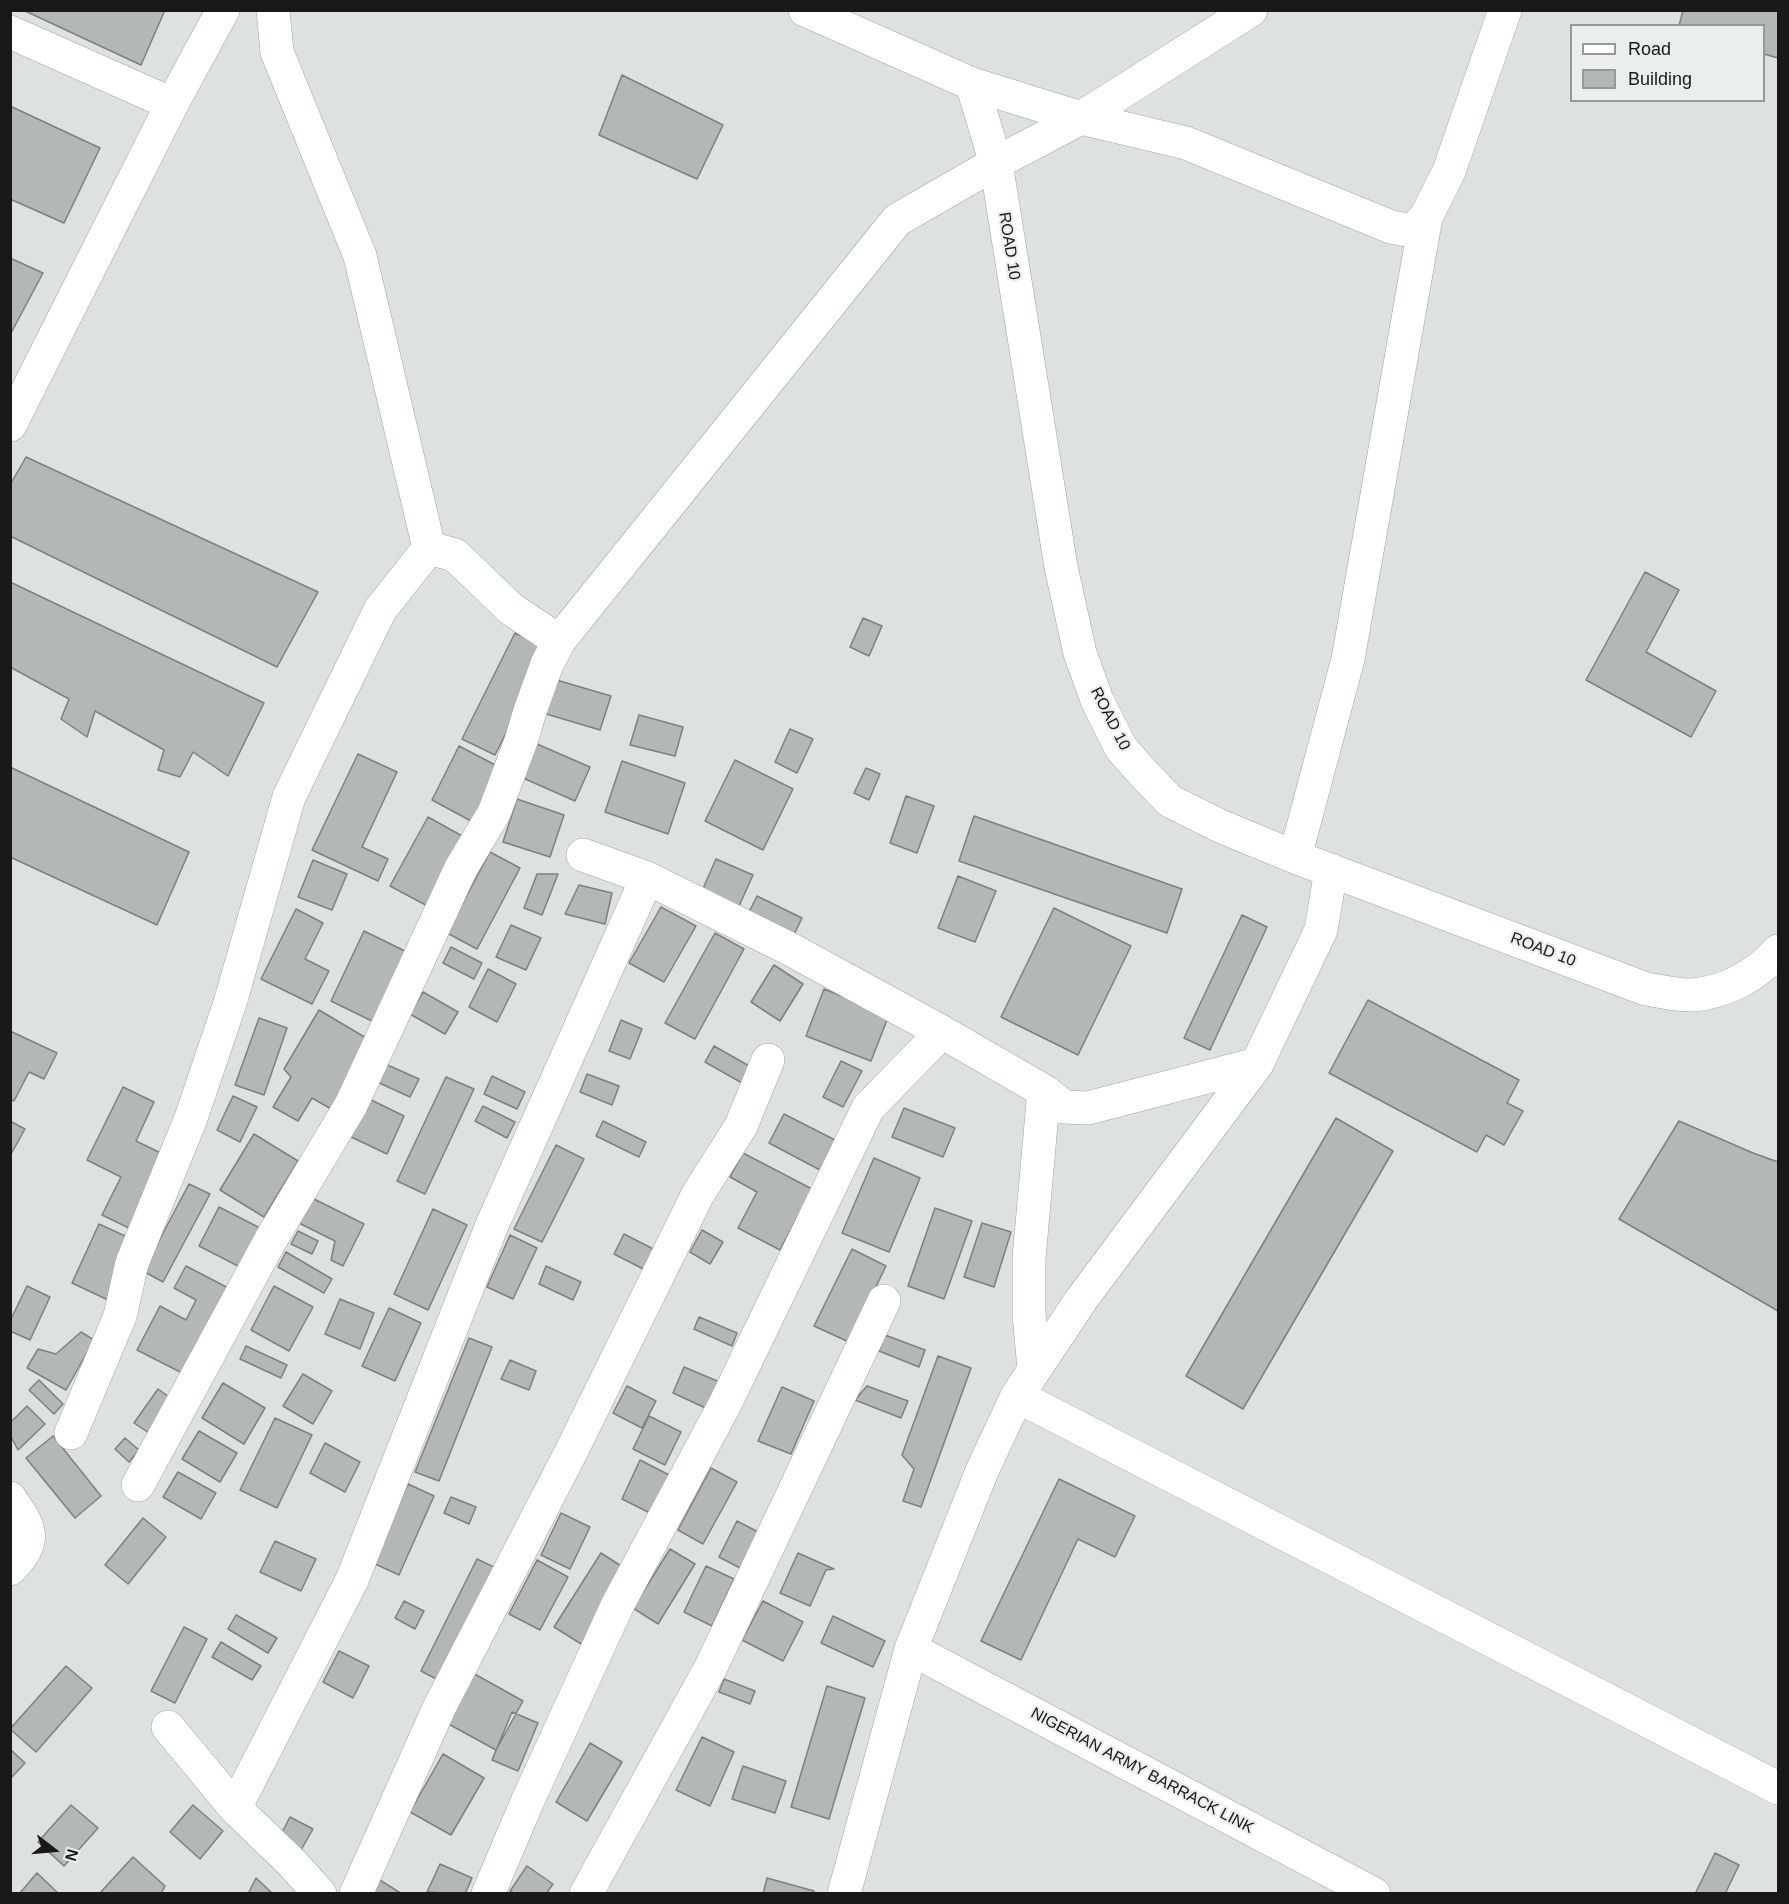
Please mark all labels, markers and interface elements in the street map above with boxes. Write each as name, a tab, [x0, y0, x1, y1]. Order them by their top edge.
legend	[1570, 24, 1765, 102]
text: Road	[1628, 39, 1671, 59]
text: Building	[1628, 69, 1692, 89]
street label: ROAD 10	[994, 211, 1024, 281]
street label: ROAD 10	[1086, 684, 1134, 754]
street label: ROAD 10	[1508, 929, 1578, 971]
street label: NIGERIAN ARMY BARRACK LINK	[1027, 1704, 1257, 1838]
north arrow	[24, 1820, 84, 1880]
text: N	[62, 1847, 82, 1863]

